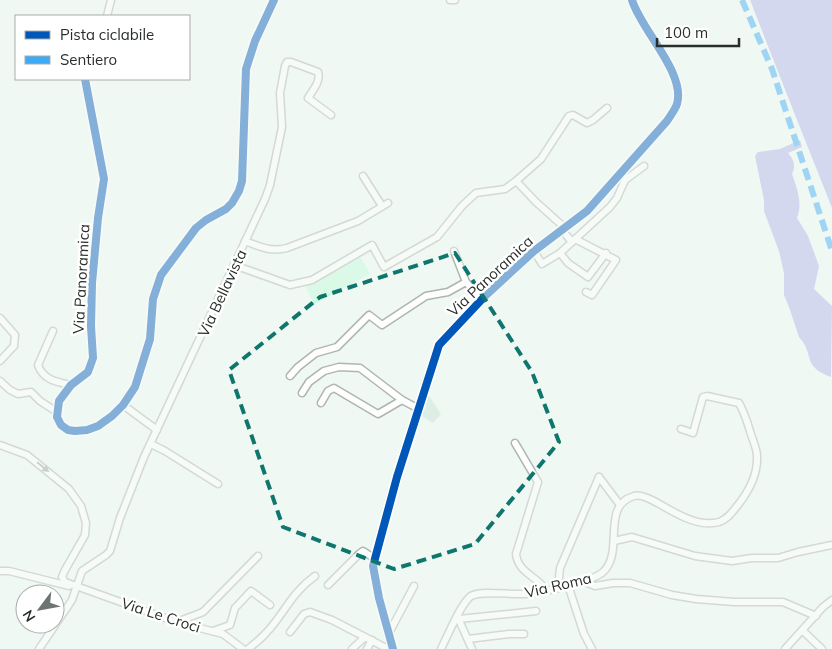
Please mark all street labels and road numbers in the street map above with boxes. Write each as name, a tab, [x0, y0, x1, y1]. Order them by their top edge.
street label: Via Panoramica	[69, 223, 93, 335]
street label: Via Panoramica	[443, 231, 537, 321]
street label: Via Bellavista	[193, 246, 251, 340]
street label: Via Roma	[523, 568, 593, 602]
street label: Via Le Croci	[119, 593, 203, 637]

